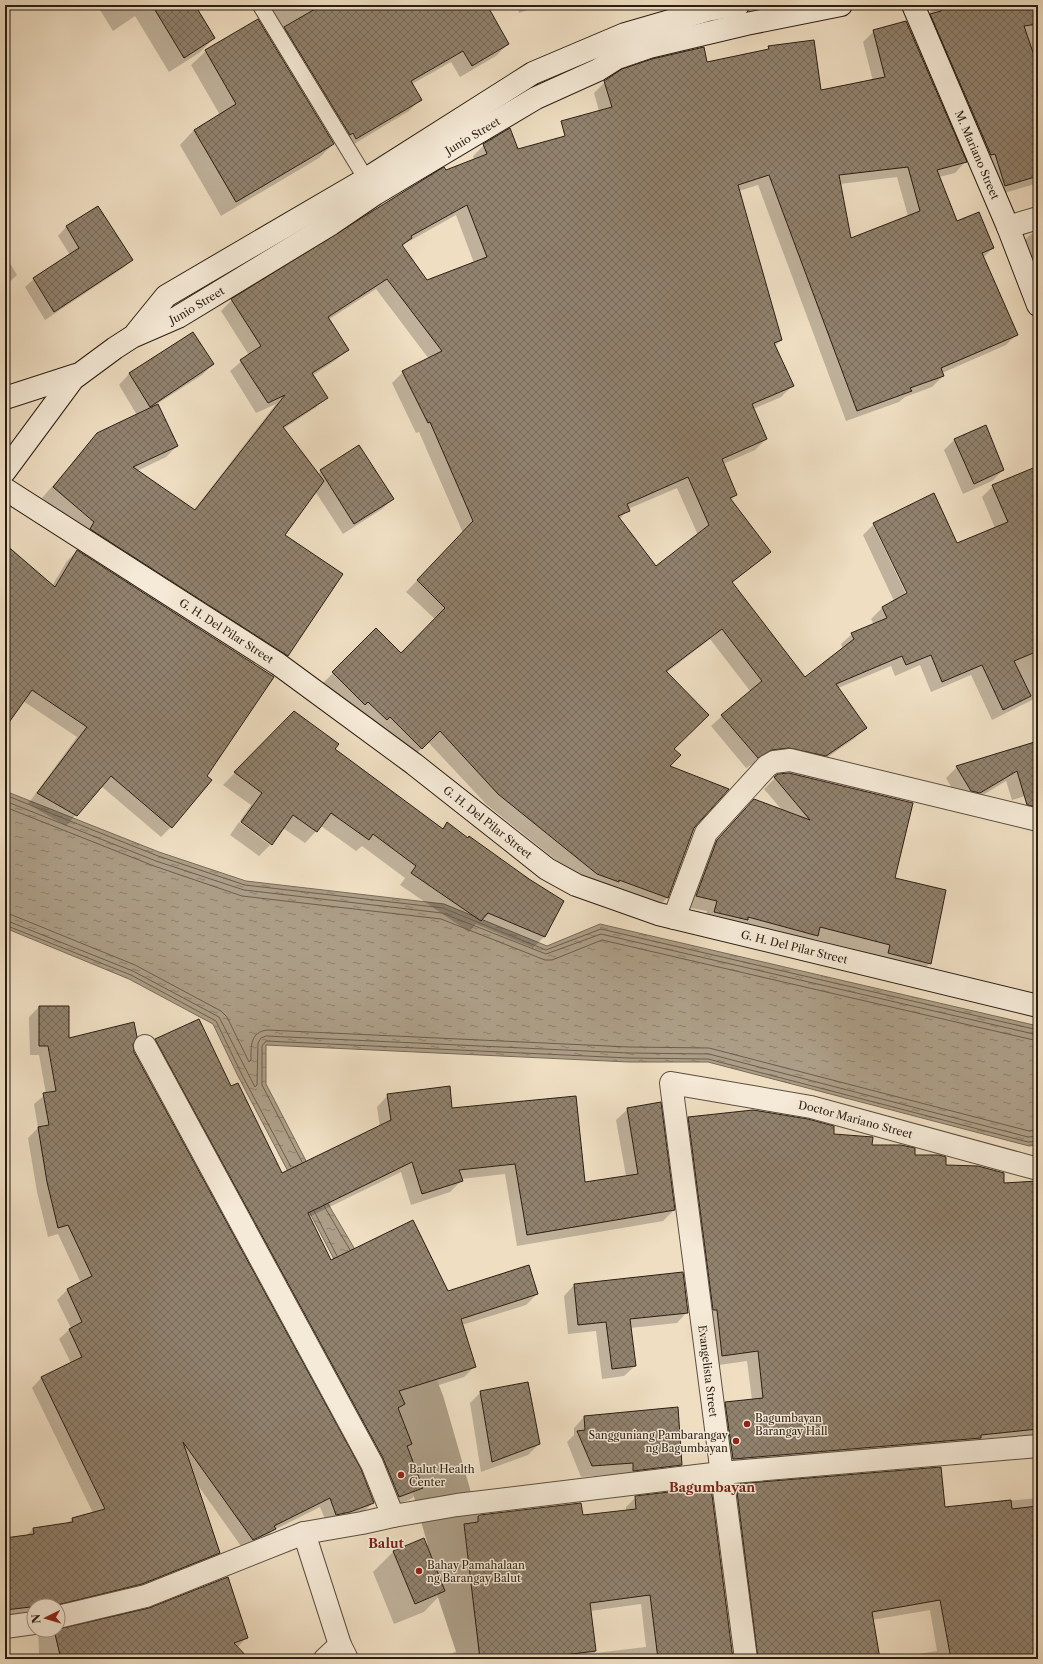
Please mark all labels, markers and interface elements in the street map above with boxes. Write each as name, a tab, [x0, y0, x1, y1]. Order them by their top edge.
street label: M. Mariano Street	[952, 108, 1002, 202]
street label: Junio Street	[441, 114, 503, 159]
street label: Junio Street	[165, 284, 227, 328]
street label: G. H. Del Pilar Street	[177, 596, 276, 666]
street label: G. H. Del Pilar Street	[440, 783, 535, 862]
street label: G. H. Del Pilar Street	[740, 927, 849, 967]
street label: Doctor Mariano Street	[797, 1098, 914, 1141]
street label: Evangelista Street	[695, 1324, 721, 1418]
place label: Bagumbayan Barangay Hall	[755, 1411, 828, 1438]
marker: Bagumbayan Barangay Hall	[742, 1419, 752, 1429]
place label: Sangguniang Pambarangay ng Bagumbayan	[589, 1428, 729, 1455]
marker: Sangguniang Pambarangay ng Bagumbayan	[731, 1436, 741, 1446]
place label: Balut Health Center	[409, 1462, 475, 1489]
marker: Balut Health Center	[396, 1470, 406, 1480]
district label: Bagumbayan	[669, 1479, 755, 1495]
district label: Balut	[368, 1535, 405, 1551]
place label: Bahay Pamahalaan ng Barangay Balut	[427, 1558, 525, 1585]
marker: Bahay Pamahalaan ng Barangay Balut	[414, 1566, 424, 1576]
north arrow	[26, 1598, 66, 1638]
text: N	[29, 1613, 43, 1624]

